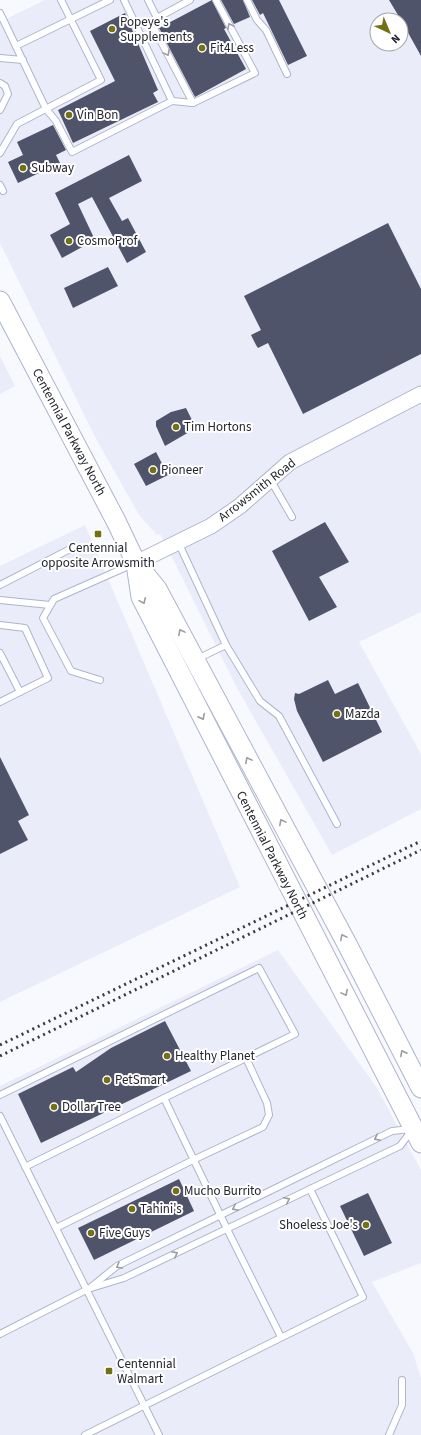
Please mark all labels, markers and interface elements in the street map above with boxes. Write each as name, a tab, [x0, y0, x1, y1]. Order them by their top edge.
north arrow	[369, 12, 409, 52]
place label: Popeye's Supplements	[120, 13, 193, 46]
one-way arrow	[227, 23, 234, 30]
marker: Popeye's Supplements	[107, 24, 117, 34]
text: N	[388, 31, 403, 47]
place label: Fit4Less	[210, 39, 255, 57]
marker: Fit4Less	[197, 43, 207, 53]
one-way arrow	[163, 49, 170, 56]
place label: Vin Bon	[77, 106, 118, 124]
marker: Vin Bon	[64, 110, 74, 120]
place label: Subway	[31, 159, 74, 177]
marker: Subway	[18, 163, 28, 173]
place label: CosmoProf	[77, 232, 138, 250]
marker: CosmoProf	[64, 236, 74, 246]
street label: Centennial Parkway North	[28, 365, 110, 499]
place label: Tim Hortons	[184, 418, 252, 436]
marker: Tim Hortons	[171, 422, 181, 432]
street label: Arrowsmith Road	[215, 454, 299, 526]
place label: Pioneer	[161, 461, 204, 479]
marker: Pioneer	[148, 465, 158, 475]
marker: Centennial opposite Arrowsmith	[93, 529, 103, 539]
place label: Centennial opposite Arrowsmith	[41, 539, 155, 572]
one-way arrow	[138, 597, 146, 604]
one-way arrow	[178, 629, 186, 637]
place label: Mazda	[345, 705, 380, 723]
marker: Mazda	[332, 709, 342, 719]
one-way arrow	[197, 713, 204, 720]
one-way arrow	[246, 756, 253, 764]
street label: Centennial Parkway North	[232, 788, 312, 922]
one-way arrow	[279, 819, 287, 827]
one-way arrow	[340, 934, 348, 941]
one-way arrow	[340, 989, 347, 996]
place label: Healthy Planet	[175, 1047, 255, 1065]
one-way arrow	[400, 1049, 408, 1057]
marker: Healthy Planet	[162, 1051, 172, 1061]
place label: PetSmart	[115, 1071, 167, 1089]
marker: PetSmart	[102, 1075, 112, 1085]
place label: Dollar Tree	[62, 1098, 121, 1116]
marker: Dollar Tree	[49, 1102, 59, 1112]
one-way arrow	[374, 1134, 381, 1141]
place label: Mucho Burrito	[184, 1182, 261, 1200]
marker: Mucho Burrito	[171, 1186, 181, 1196]
one-way arrow	[283, 1197, 290, 1205]
place label: Tahini's	[140, 1200, 182, 1218]
one-way arrow	[232, 1203, 239, 1211]
marker: Tahini's	[127, 1204, 137, 1214]
place label: Shoeless Joe's	[279, 1216, 359, 1234]
marker: Shoeless Joe's	[361, 1220, 371, 1230]
place label: Five Guys	[99, 1224, 151, 1242]
marker: Five Guys	[86, 1228, 96, 1238]
one-way arrow	[171, 1251, 179, 1258]
one-way arrow	[116, 1262, 123, 1269]
place label: Centennial Walmart	[117, 1355, 176, 1388]
marker: Centennial Walmart	[104, 1366, 114, 1376]

